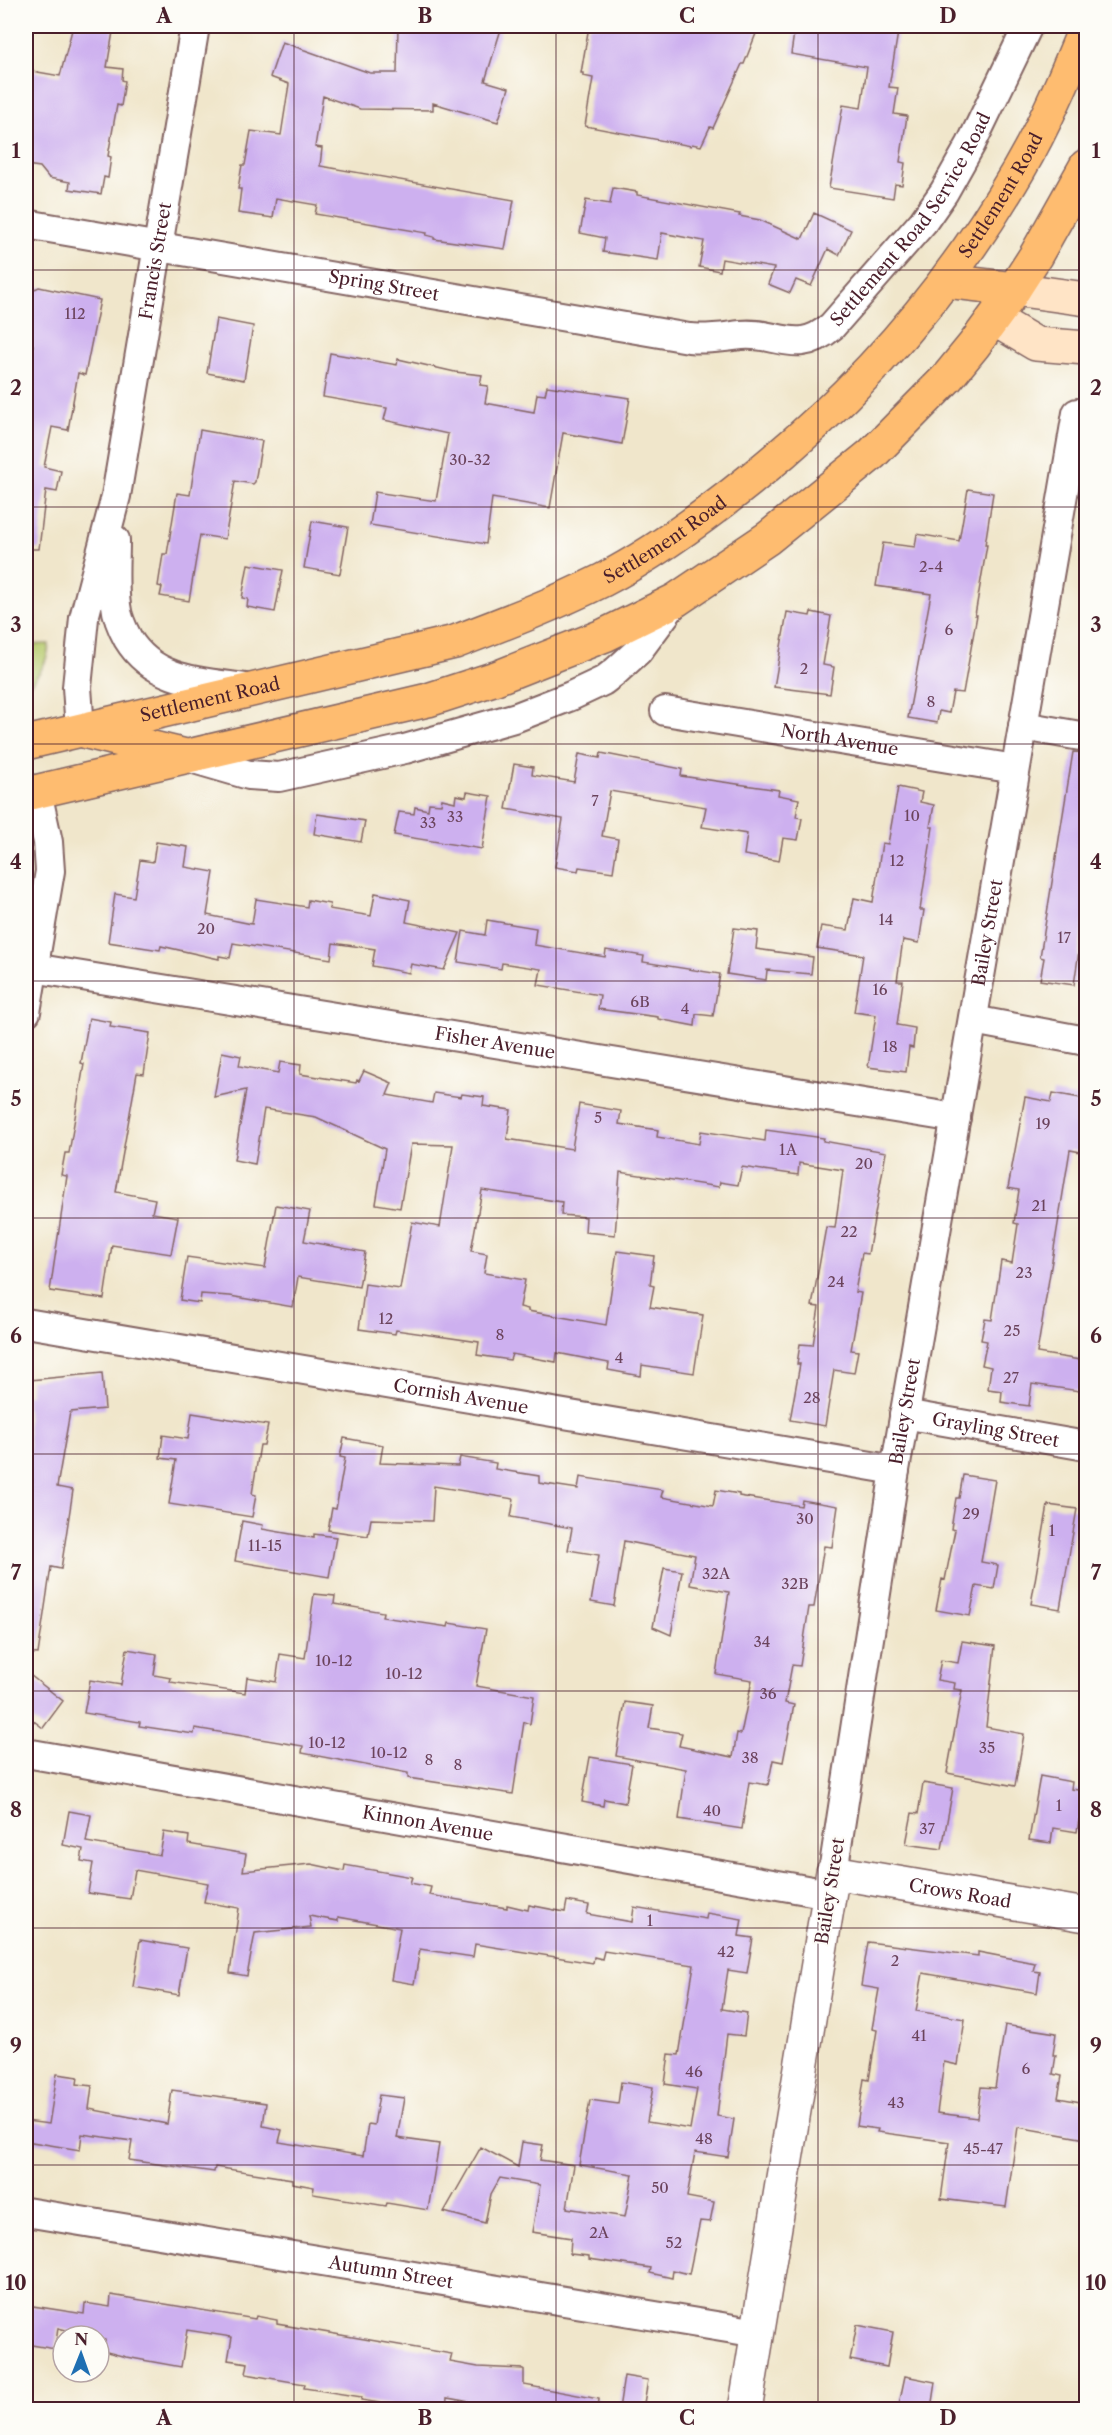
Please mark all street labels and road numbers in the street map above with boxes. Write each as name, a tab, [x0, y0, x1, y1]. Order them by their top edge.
street label: Settlement Road Service Road	[826, 109, 996, 331]
street label: Settlement Road	[954, 129, 1048, 262]
street label: Francis Street	[135, 200, 176, 321]
street label: Spring Street	[327, 265, 441, 306]
street label: Settlement Road	[600, 492, 731, 589]
street label: Settlement Road	[138, 673, 282, 727]
street label: North Avenue	[779, 719, 900, 761]
street label: Bailey Street	[968, 877, 1008, 988]
street label: Fisher Avenue	[433, 1022, 557, 1064]
street label: Bailey Street	[885, 1356, 925, 1467]
street label: Cornish Avenue	[392, 1374, 530, 1419]
street label: Grayling Street	[930, 1408, 1061, 1452]
street label: Kinnon Avenue	[361, 1801, 495, 1846]
street label: Bailey Street	[811, 1835, 849, 1946]
street label: Crows Road	[907, 1874, 1013, 1913]
street label: Autumn Street	[326, 2251, 455, 2294]

